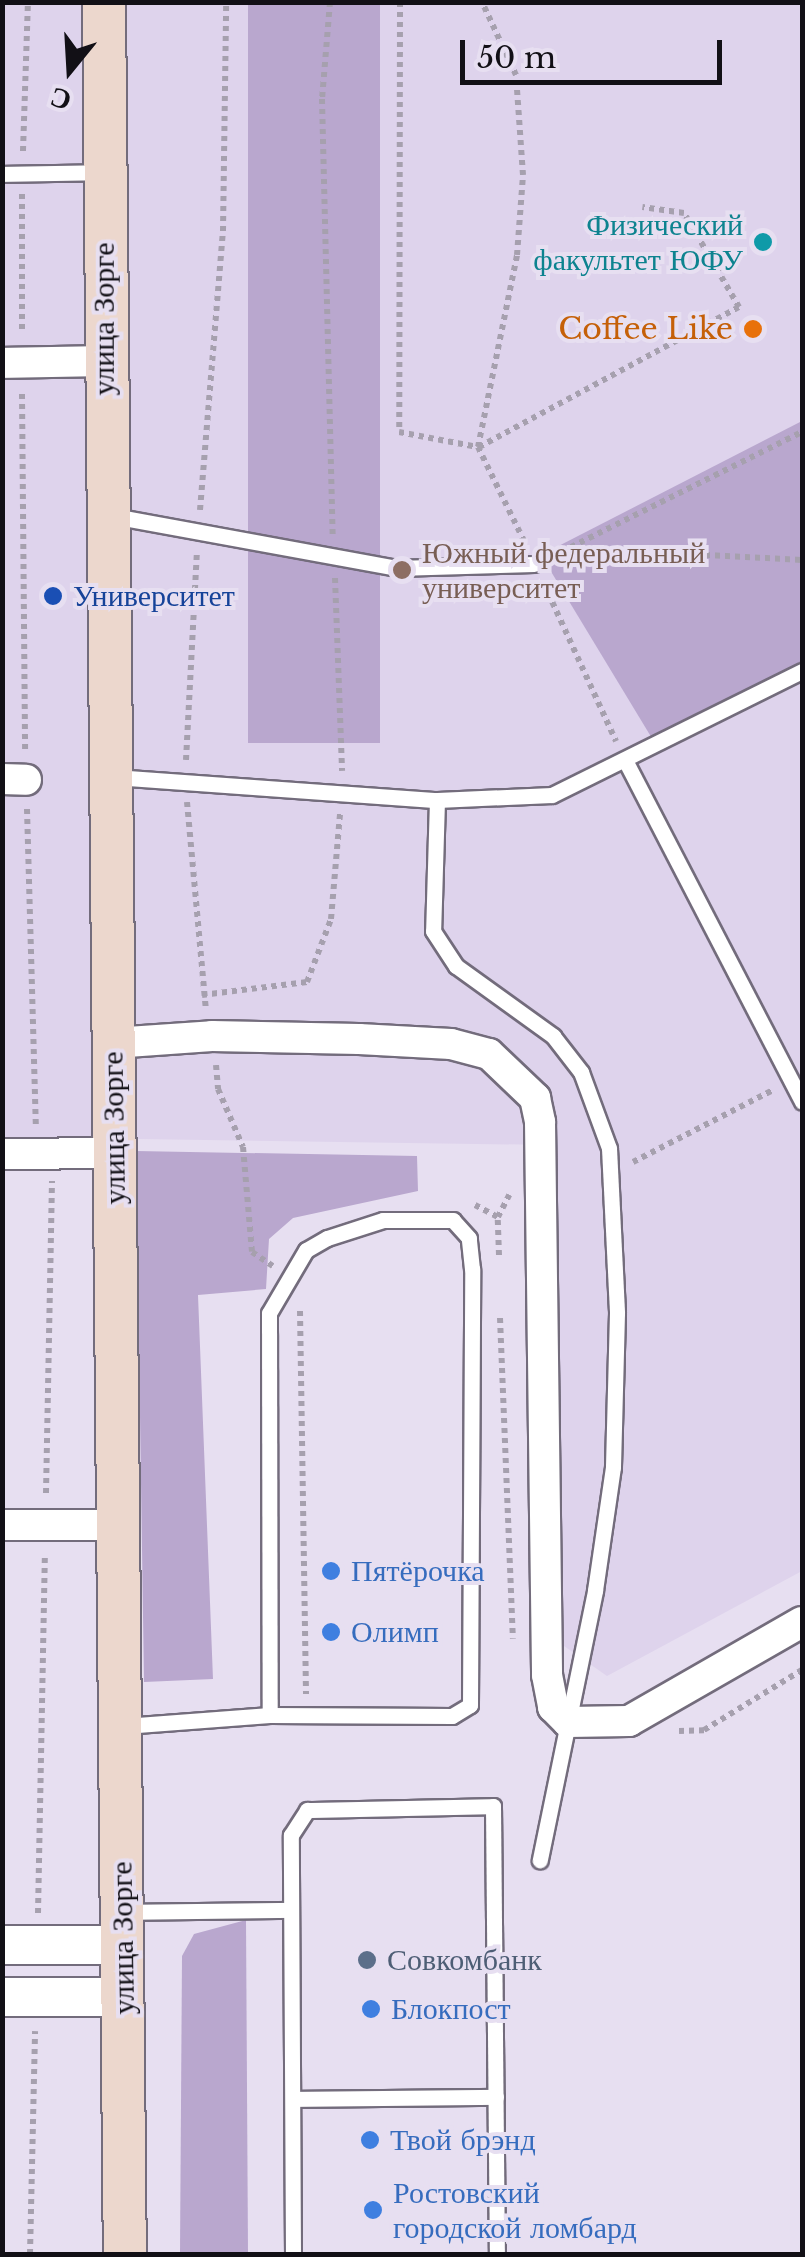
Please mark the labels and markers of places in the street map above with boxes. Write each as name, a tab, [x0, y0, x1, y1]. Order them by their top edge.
place label: Физический факультет ЮФУ	[533, 207, 743, 278]
marker: Физический факультет ЮФУ	[752, 231, 774, 253]
place label: Coffee Like	[558, 311, 733, 347]
marker: Coffee Like	[742, 318, 764, 340]
place label: Южный федеральный университет	[422, 535, 705, 606]
marker: Южный федеральный университет	[391, 559, 413, 581]
place label: Университет	[73, 578, 235, 614]
marker: Университет	[42, 585, 64, 607]
place label: Пятёрочка	[351, 1553, 485, 1589]
marker: Пятёрочка	[320, 1560, 342, 1582]
place label: Олимп	[351, 1614, 439, 1650]
marker: Олимп	[320, 1621, 342, 1643]
place label: Совкомбанк	[387, 1942, 542, 1978]
marker: Совкомбанк	[356, 1949, 378, 1971]
place label: Блокпост	[391, 1991, 511, 2027]
marker: Блокпост	[360, 1998, 382, 2020]
place label: Твой брэнд	[390, 2122, 536, 2158]
marker: Твой брэнд	[359, 2129, 381, 2151]
place label: Ростовский городской ломбард	[393, 2175, 637, 2246]
marker: Ростовский городской ломбард	[362, 2199, 384, 2221]

